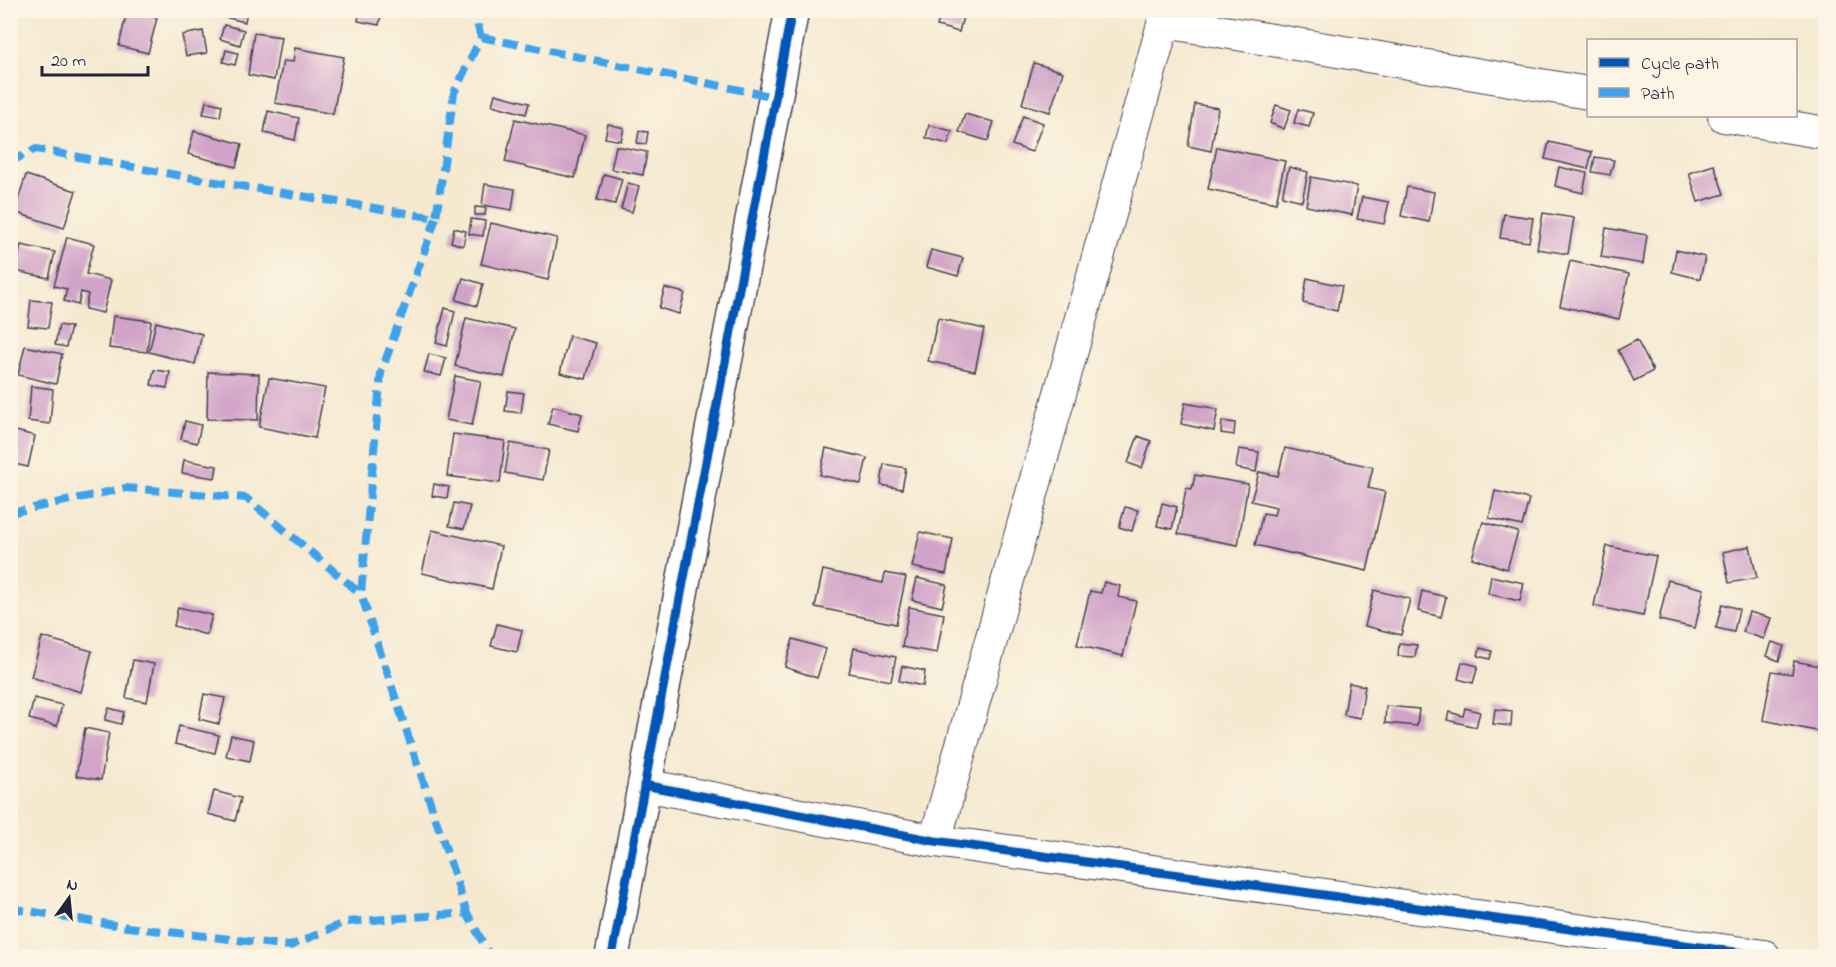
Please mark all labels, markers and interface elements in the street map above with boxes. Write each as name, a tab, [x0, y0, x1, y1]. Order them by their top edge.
scale bar	[42, 39, 148, 77]
legend	[1587, 39, 1797, 117]
text: 20 m	[51, 49, 86, 75]
text: Cycle path	[1641, 52, 1719, 78]
text: Path	[1641, 82, 1675, 108]
north arrow	[39, 868, 99, 928]
text: N	[64, 872, 81, 898]

